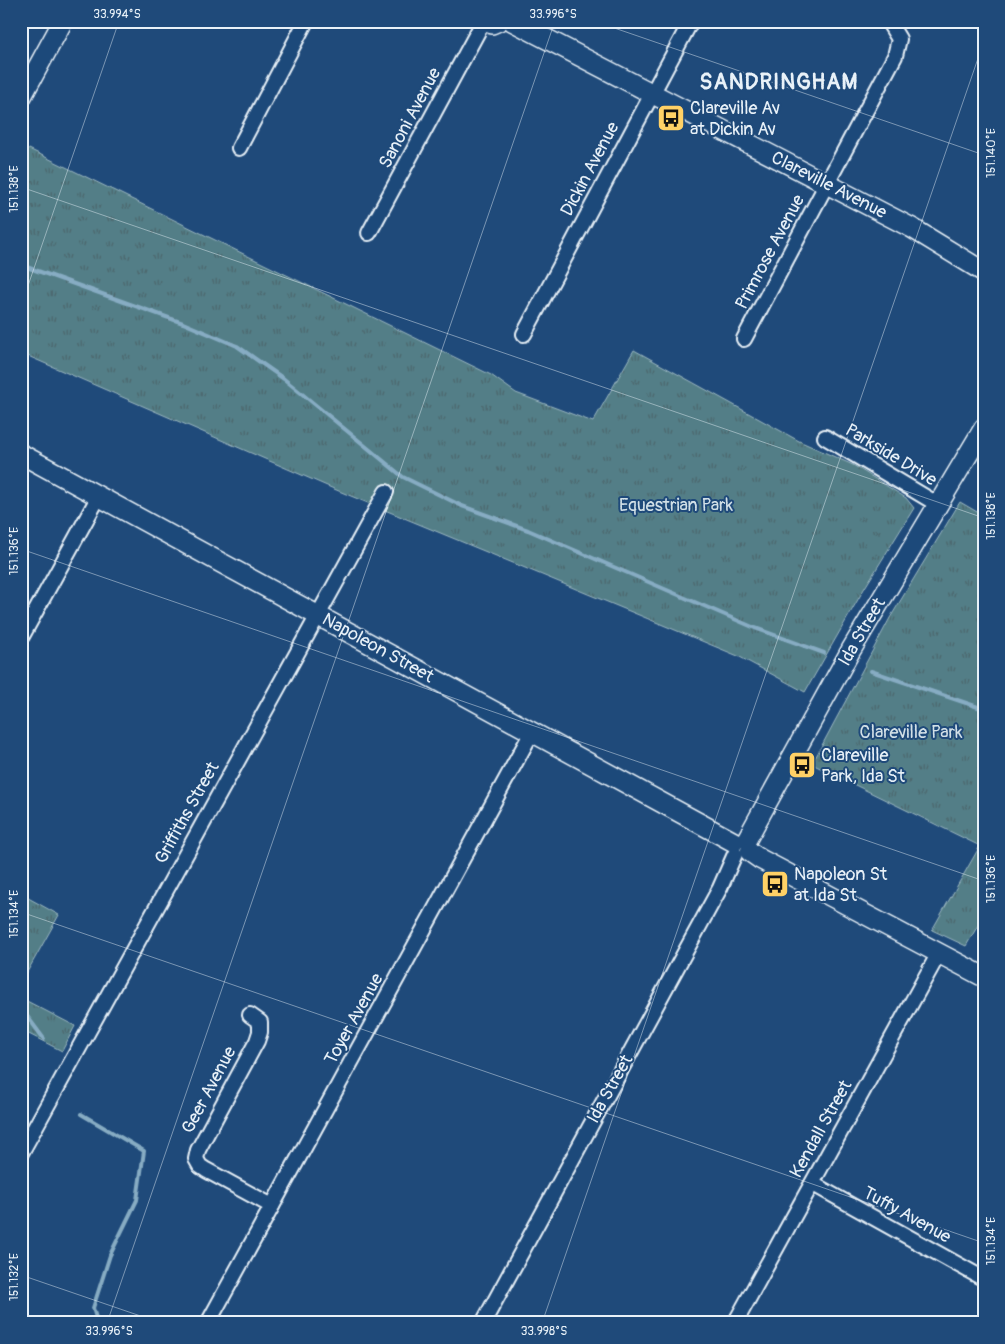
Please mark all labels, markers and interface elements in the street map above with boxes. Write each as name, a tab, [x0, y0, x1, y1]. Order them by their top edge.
text: 33.994°S	[93, 7, 141, 22]
text: 33.996°S	[529, 7, 577, 22]
street label: Sanoni Avenue	[374, 63, 446, 172]
district label: SANDRINGHAM	[700, 68, 858, 96]
place label: Clareville Av at Dickin Av	[690, 97, 780, 141]
bus stop icon: Clareville Av at Dickin Av	[656, 103, 686, 133]
street label: Dickin Avenue	[556, 118, 625, 220]
text: 151.140°E	[984, 128, 999, 178]
street label: Clareville Avenue	[767, 146, 891, 224]
text: 151.138°E	[7, 165, 22, 213]
street label: Primrose Avenue	[730, 191, 810, 313]
street label: Parkside Drive	[841, 419, 941, 491]
text: 151.138°E	[984, 492, 999, 540]
park label: Equestrian Park	[619, 494, 734, 517]
text: 151.136°E	[7, 527, 22, 575]
street label: Ida Street	[833, 593, 891, 670]
street label: Napoleon Street	[318, 608, 439, 689]
park label: Clareville Park	[860, 721, 963, 744]
place label: Clareville Park, Ida St	[821, 744, 906, 788]
bus stop icon: Clareville Park, Ida St	[787, 750, 817, 780]
street label: Griffiths Street	[150, 757, 225, 868]
text: 151.136°E	[984, 855, 999, 903]
place label: Napoleon St at Ida St	[794, 863, 888, 907]
bus stop icon: Napoleon St at Ida St	[760, 869, 790, 899]
text: 151.134°E	[7, 890, 22, 938]
street label: Toyer Avenue	[319, 969, 389, 1069]
street label: Geer Avenue	[176, 1042, 242, 1137]
street label: Ida Street	[582, 1050, 639, 1127]
street label: Kendall Street	[785, 1076, 858, 1182]
street label: Tuffy Avenue	[859, 1181, 955, 1249]
text: 151.134°E	[984, 1217, 999, 1265]
text: 151.132°E	[7, 1253, 22, 1301]
text: 33.996°S	[85, 1324, 133, 1339]
text: 33.998°S	[521, 1324, 567, 1339]

